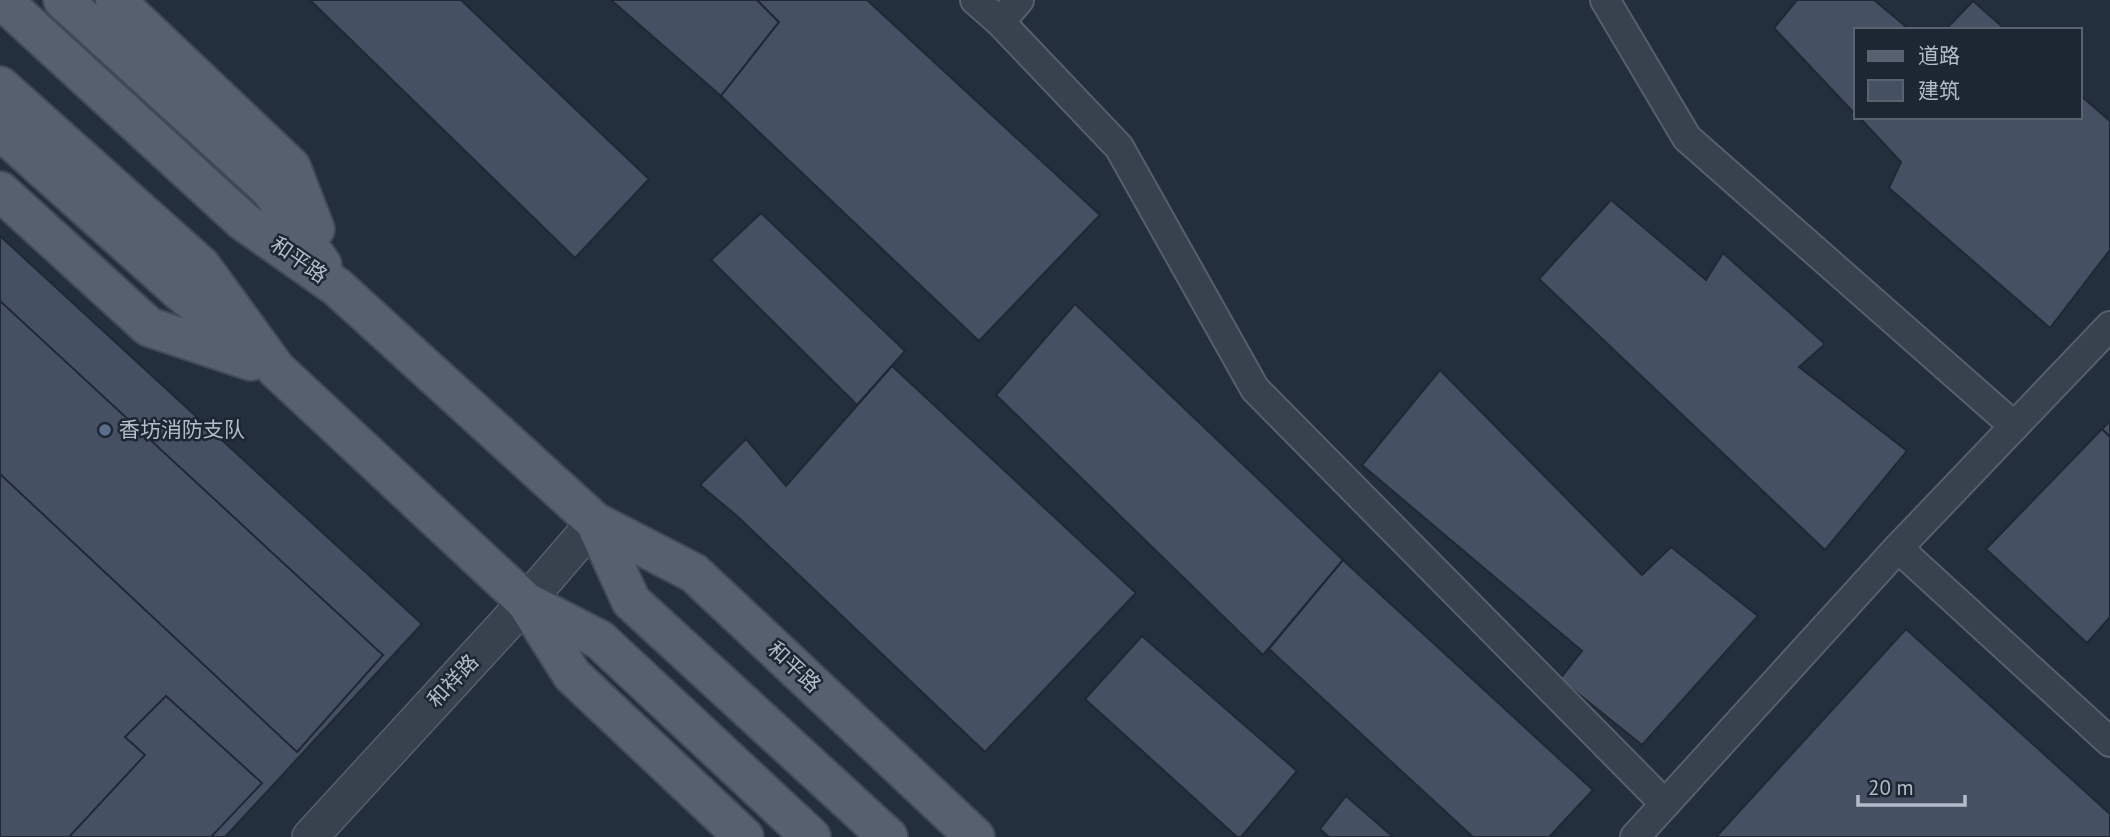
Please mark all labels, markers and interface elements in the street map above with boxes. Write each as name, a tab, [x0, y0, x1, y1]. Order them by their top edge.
legend	[1854, 28, 2082, 119]
text: 道路	[1918, 42, 1960, 69]
text: 建筑	[1918, 77, 1960, 104]
street label: 和平路	[266, 230, 333, 289]
place label: 香坊消防支队	[119, 416, 245, 443]
marker: 香坊消防支队	[97, 422, 113, 438]
street label: 和平路	[762, 635, 827, 698]
street label: 和祥路	[421, 648, 484, 713]
scale bar	[1858, 764, 1965, 808]
text: 20 m	[1868, 774, 1914, 801]

